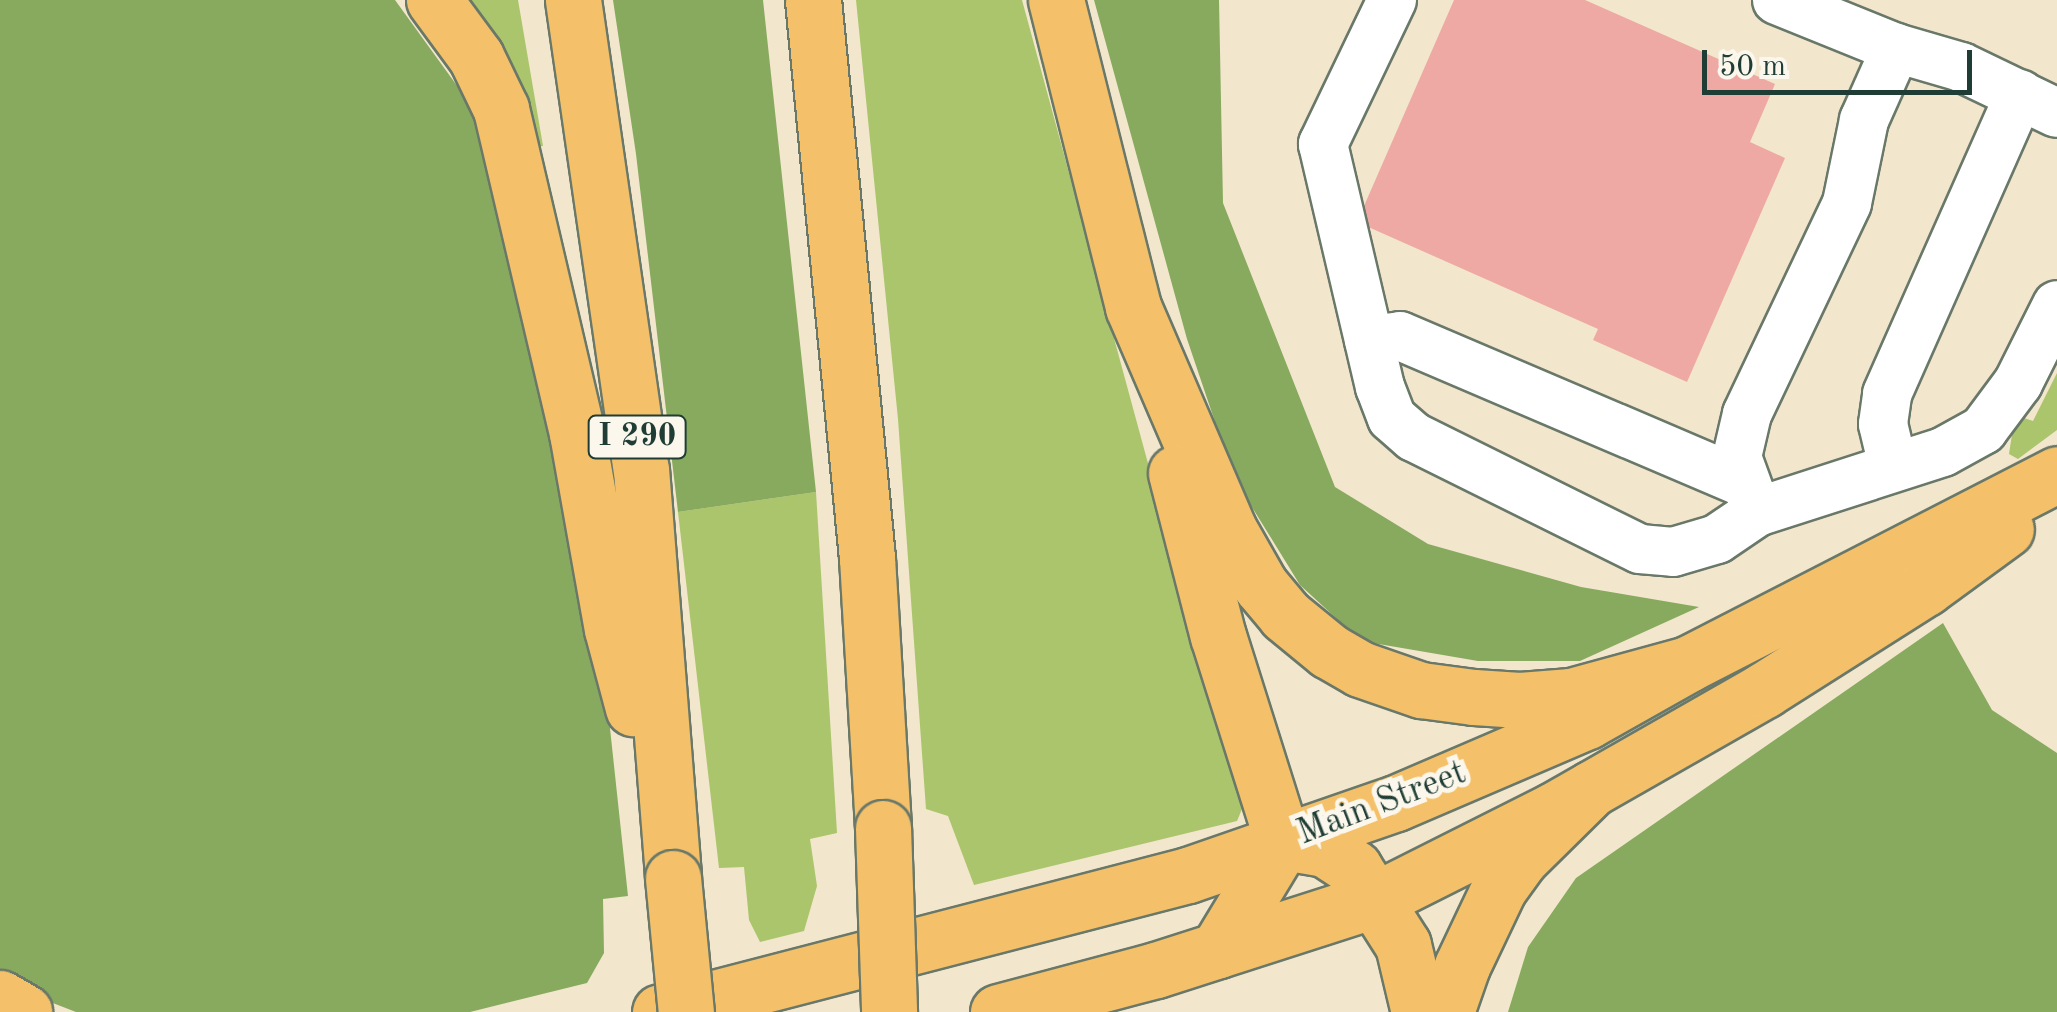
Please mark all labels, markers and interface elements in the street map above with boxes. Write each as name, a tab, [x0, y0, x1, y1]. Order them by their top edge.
scale bar	[1707, 30, 1977, 92]
text: 50 m	[1719, 52, 1786, 82]
road number: I 290	[587, 410, 687, 464]
street label: Main Street	[1292, 753, 1472, 855]

